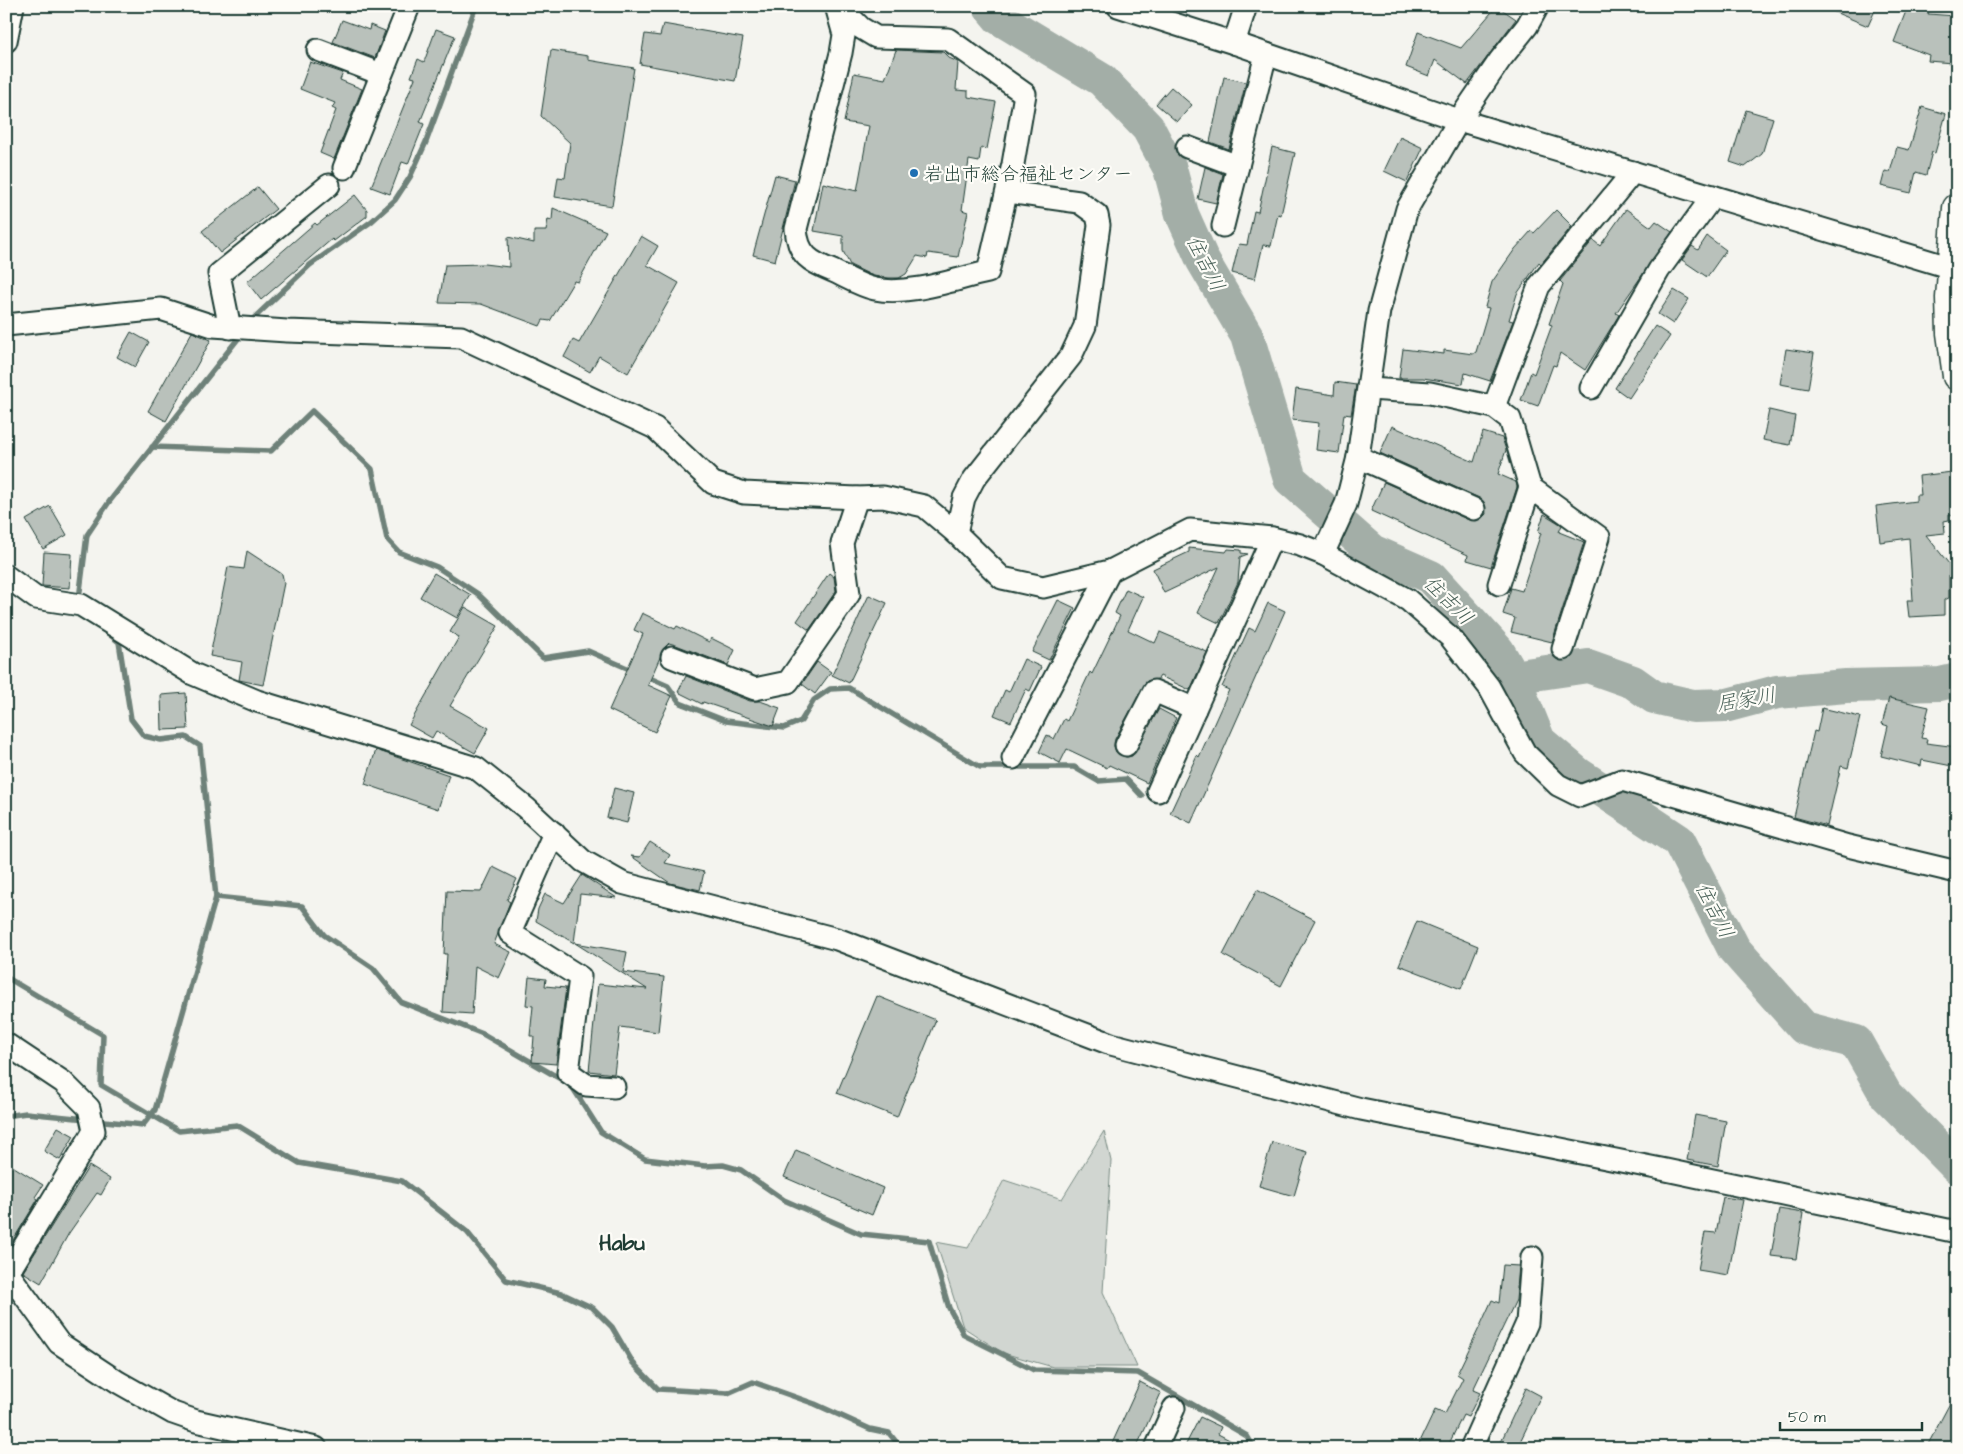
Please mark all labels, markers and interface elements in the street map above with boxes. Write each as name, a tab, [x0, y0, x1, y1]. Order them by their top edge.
place label: 岩出市総合福祉センター	[924, 161, 1132, 188]
marker: 岩出市総合福祉センター	[908, 167, 920, 179]
water label: 住吉川	[1179, 230, 1231, 297]
water label: 住吉川	[1417, 570, 1479, 632]
water label: 居家川	[1714, 681, 1778, 719]
water label: 住吉川	[1688, 877, 1740, 944]
district label: Habu	[599, 1229, 645, 1258]
scale bar	[1780, 1399, 1923, 1431]
text: 50 m	[1788, 1407, 1826, 1428]

